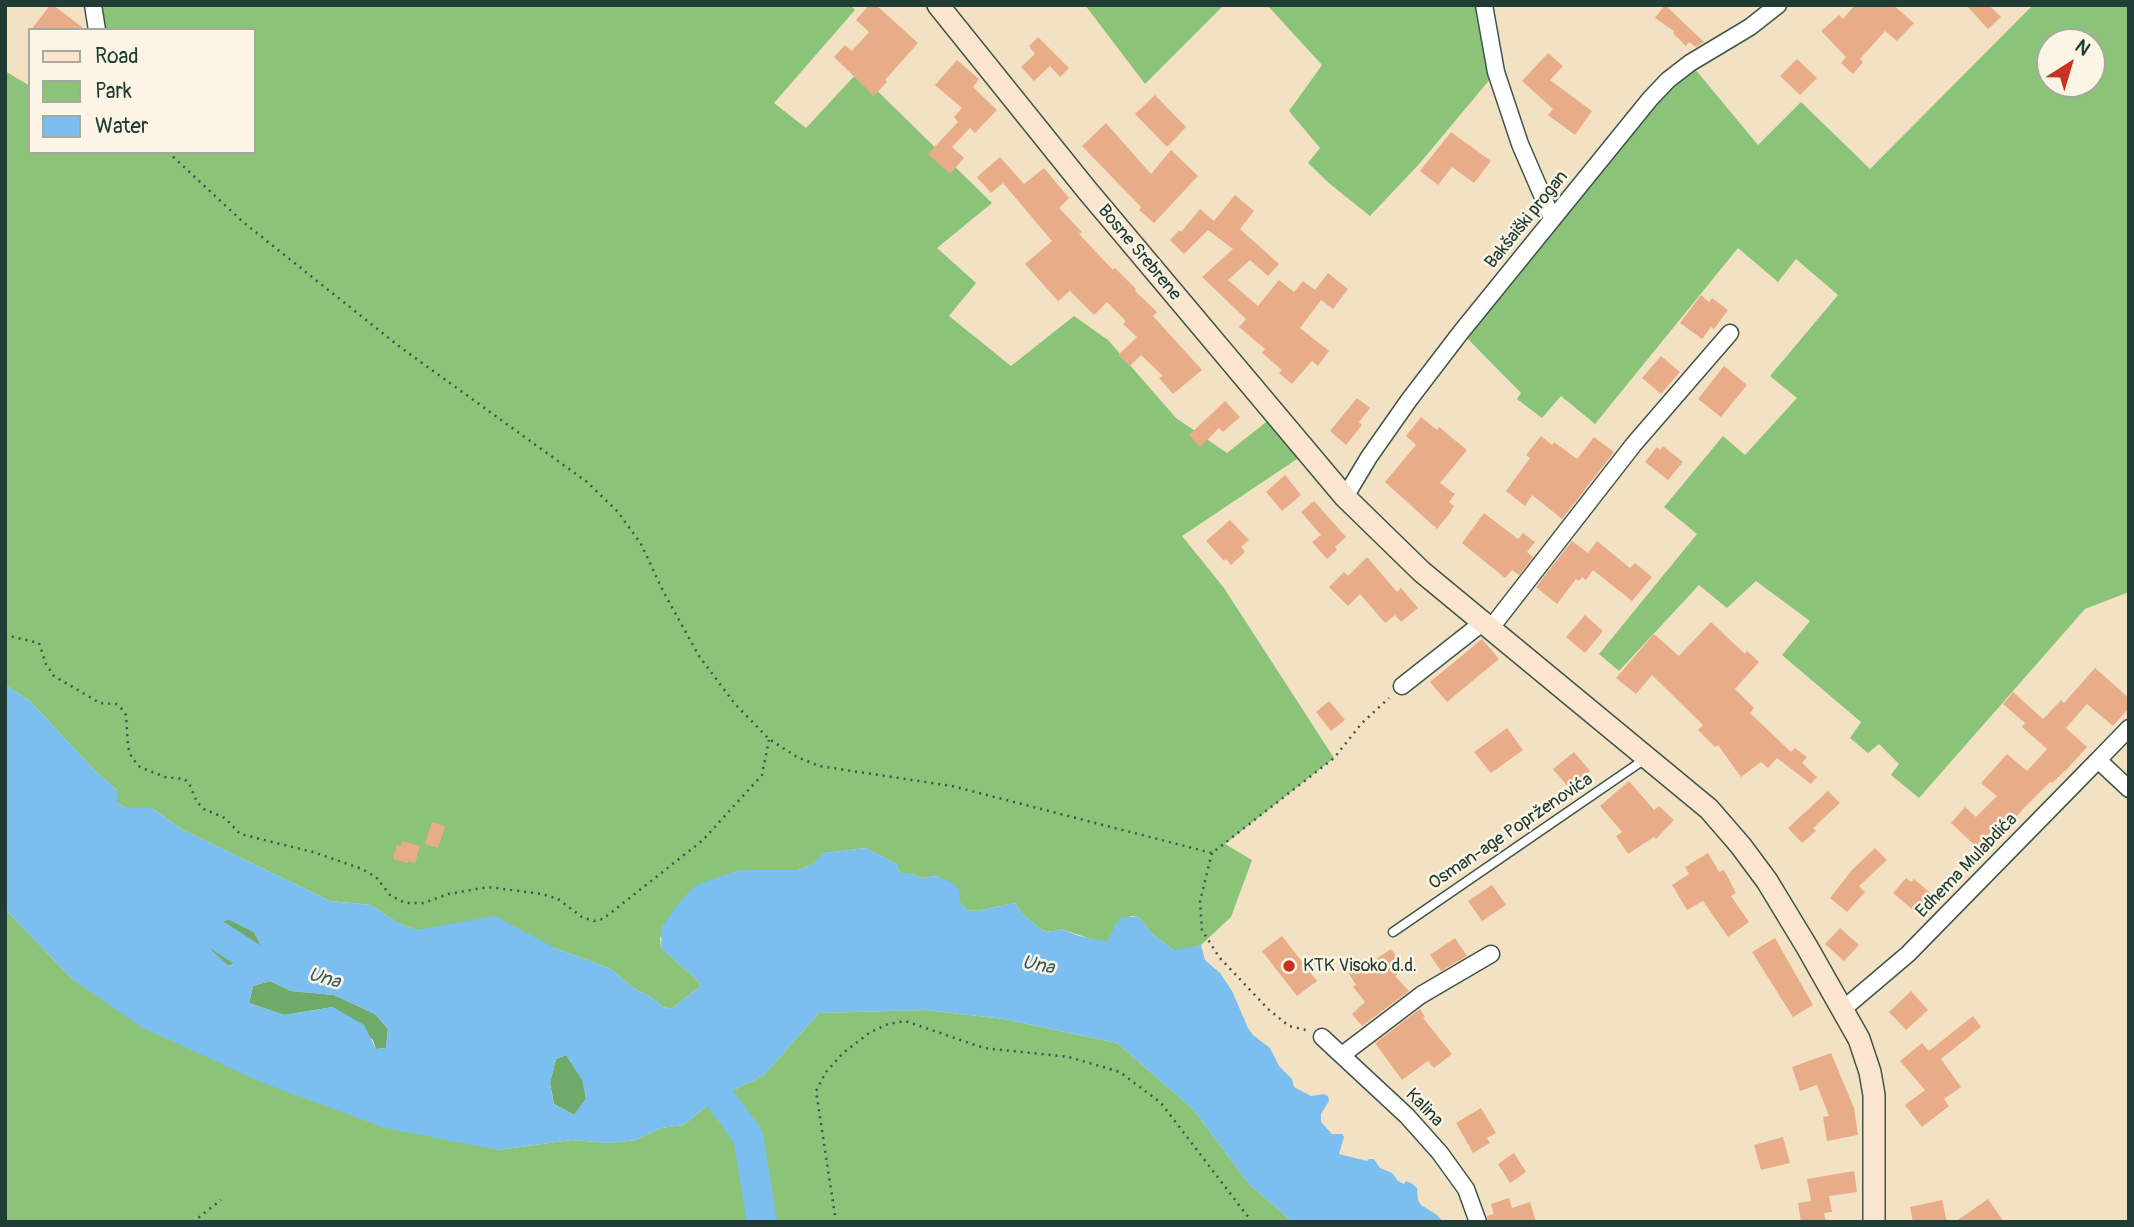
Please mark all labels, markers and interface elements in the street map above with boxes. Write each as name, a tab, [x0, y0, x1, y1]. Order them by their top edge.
legend	[28, 28, 256, 154]
north arrow	[2036, 28, 2106, 98]
text: N	[2070, 34, 2095, 61]
text: Road	[95, 43, 139, 70]
text: Park	[95, 78, 132, 105]
text: Water	[95, 113, 148, 140]
street label: Bakšaiški progan	[1481, 167, 1573, 273]
street label: Bosne Srebrene	[1093, 201, 1185, 305]
street label: Osman-age Poprženovića	[1425, 769, 1597, 895]
street label: Edhema Mulabdića	[1912, 809, 2022, 923]
water label: Una	[1020, 952, 1056, 980]
place label: KTK Visoko d.d.	[1303, 955, 1417, 977]
marker: KTK Visoko d.d.	[1281, 958, 1297, 974]
water label: Una	[305, 964, 343, 994]
street label: Kalina	[1401, 1084, 1447, 1132]

